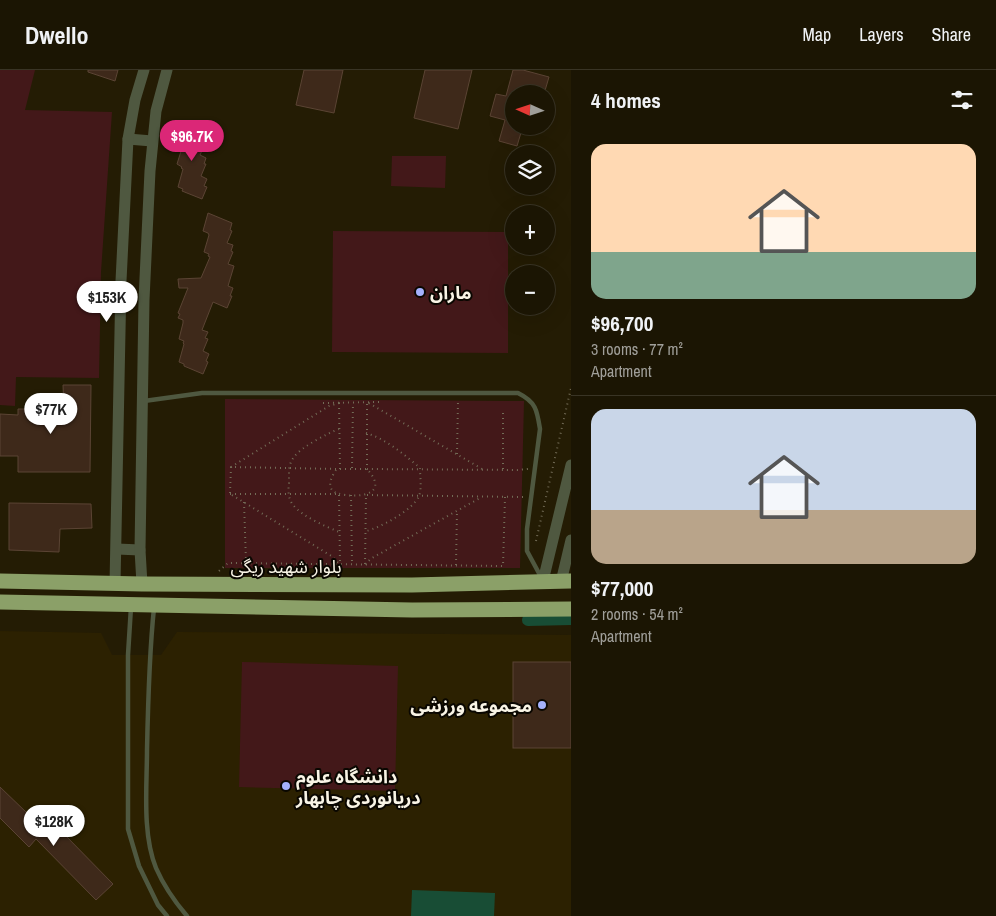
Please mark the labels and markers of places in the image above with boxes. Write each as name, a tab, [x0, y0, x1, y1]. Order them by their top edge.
pin: $96.7K	[151, 119, 233, 162]
pin: $153K	[72, 280, 142, 323]
place label: ماران	[430, 280, 471, 305]
marker: ماران	[414, 286, 426, 298]
pin: $77K	[21, 392, 81, 435]
place label: مجموعه ورزشی	[410, 693, 532, 718]
marker: مجموعه ورزشی	[536, 699, 548, 711]
place label: دانشگاه علوم دریانوردی چابهار	[295, 764, 421, 810]
marker: دانشگاه علوم دریانوردی چابهار	[280, 780, 292, 792]
pin: $128K	[19, 804, 89, 847]

